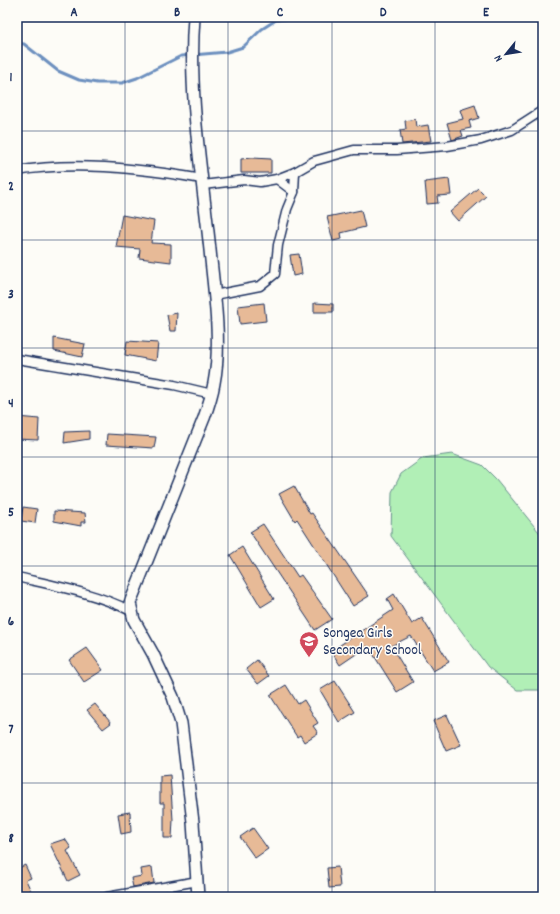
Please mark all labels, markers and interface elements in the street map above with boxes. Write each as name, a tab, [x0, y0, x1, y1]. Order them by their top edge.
text: A	[70, 4, 78, 23]
text: B	[174, 4, 180, 23]
text: C	[277, 4, 284, 23]
text: D	[380, 4, 387, 23]
text: E	[483, 4, 490, 23]
north arrow	[486, 34, 526, 74]
text: N	[491, 51, 507, 64]
text: 1	[10, 69, 13, 88]
text: 2	[8, 178, 14, 197]
text: 3	[8, 286, 14, 305]
text: 4	[8, 395, 14, 414]
text: 5	[8, 504, 14, 523]
text: 6	[8, 613, 15, 632]
place label: Songea Girls Secondary School	[323, 623, 422, 662]
school or university icon: Songea Girls Secondary School	[298, 630, 320, 658]
text: 7	[9, 721, 14, 740]
text: 8	[8, 830, 14, 849]

